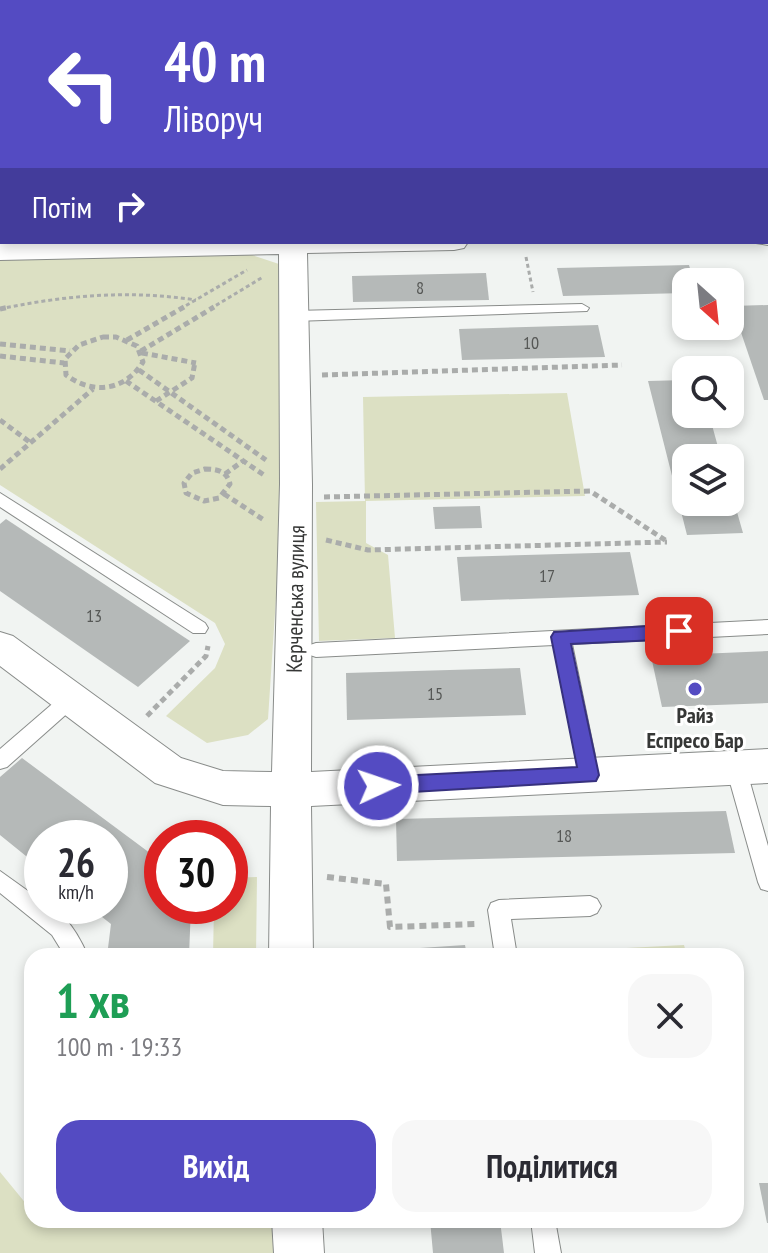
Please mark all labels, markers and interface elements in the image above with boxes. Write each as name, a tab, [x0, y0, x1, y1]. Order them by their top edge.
text: 40 m	[164, 25, 266, 97]
icon: left	[32, 32, 136, 136]
text: Ліворуч	[164, 95, 263, 142]
icon: right	[108, 184, 152, 228]
text: Потім	[32, 187, 92, 226]
north arrow	[672, 268, 744, 340]
map controls	[672, 268, 744, 516]
house number: 8	[416, 276, 424, 299]
house number: 10	[523, 331, 539, 354]
button: search	[672, 356, 744, 428]
button: layers	[672, 444, 744, 516]
street label: Керченська вулиця	[280, 525, 310, 673]
house number: 17	[539, 564, 555, 587]
pin	[645, 597, 713, 665]
house number: 13	[86, 604, 102, 627]
icon: arrive	[657, 609, 701, 653]
marker: Райз Еспресо Бар	[686, 680, 704, 698]
house number: 15	[427, 682, 443, 705]
place label: Райз Еспресо Бар	[646, 701, 744, 754]
position arrow	[336, 744, 420, 828]
speed limit sign: 30	[144, 820, 248, 924]
house number: 18	[556, 824, 572, 847]
text: 26	[57, 836, 95, 888]
text: km/h	[58, 879, 94, 905]
text: 1 хв	[56, 969, 130, 1031]
button: close	[628, 974, 712, 1058]
text: 100 m · 19:33	[56, 1030, 182, 1063]
button: Вихід	[56, 1120, 376, 1212]
button: Поділитися	[392, 1120, 712, 1212]

